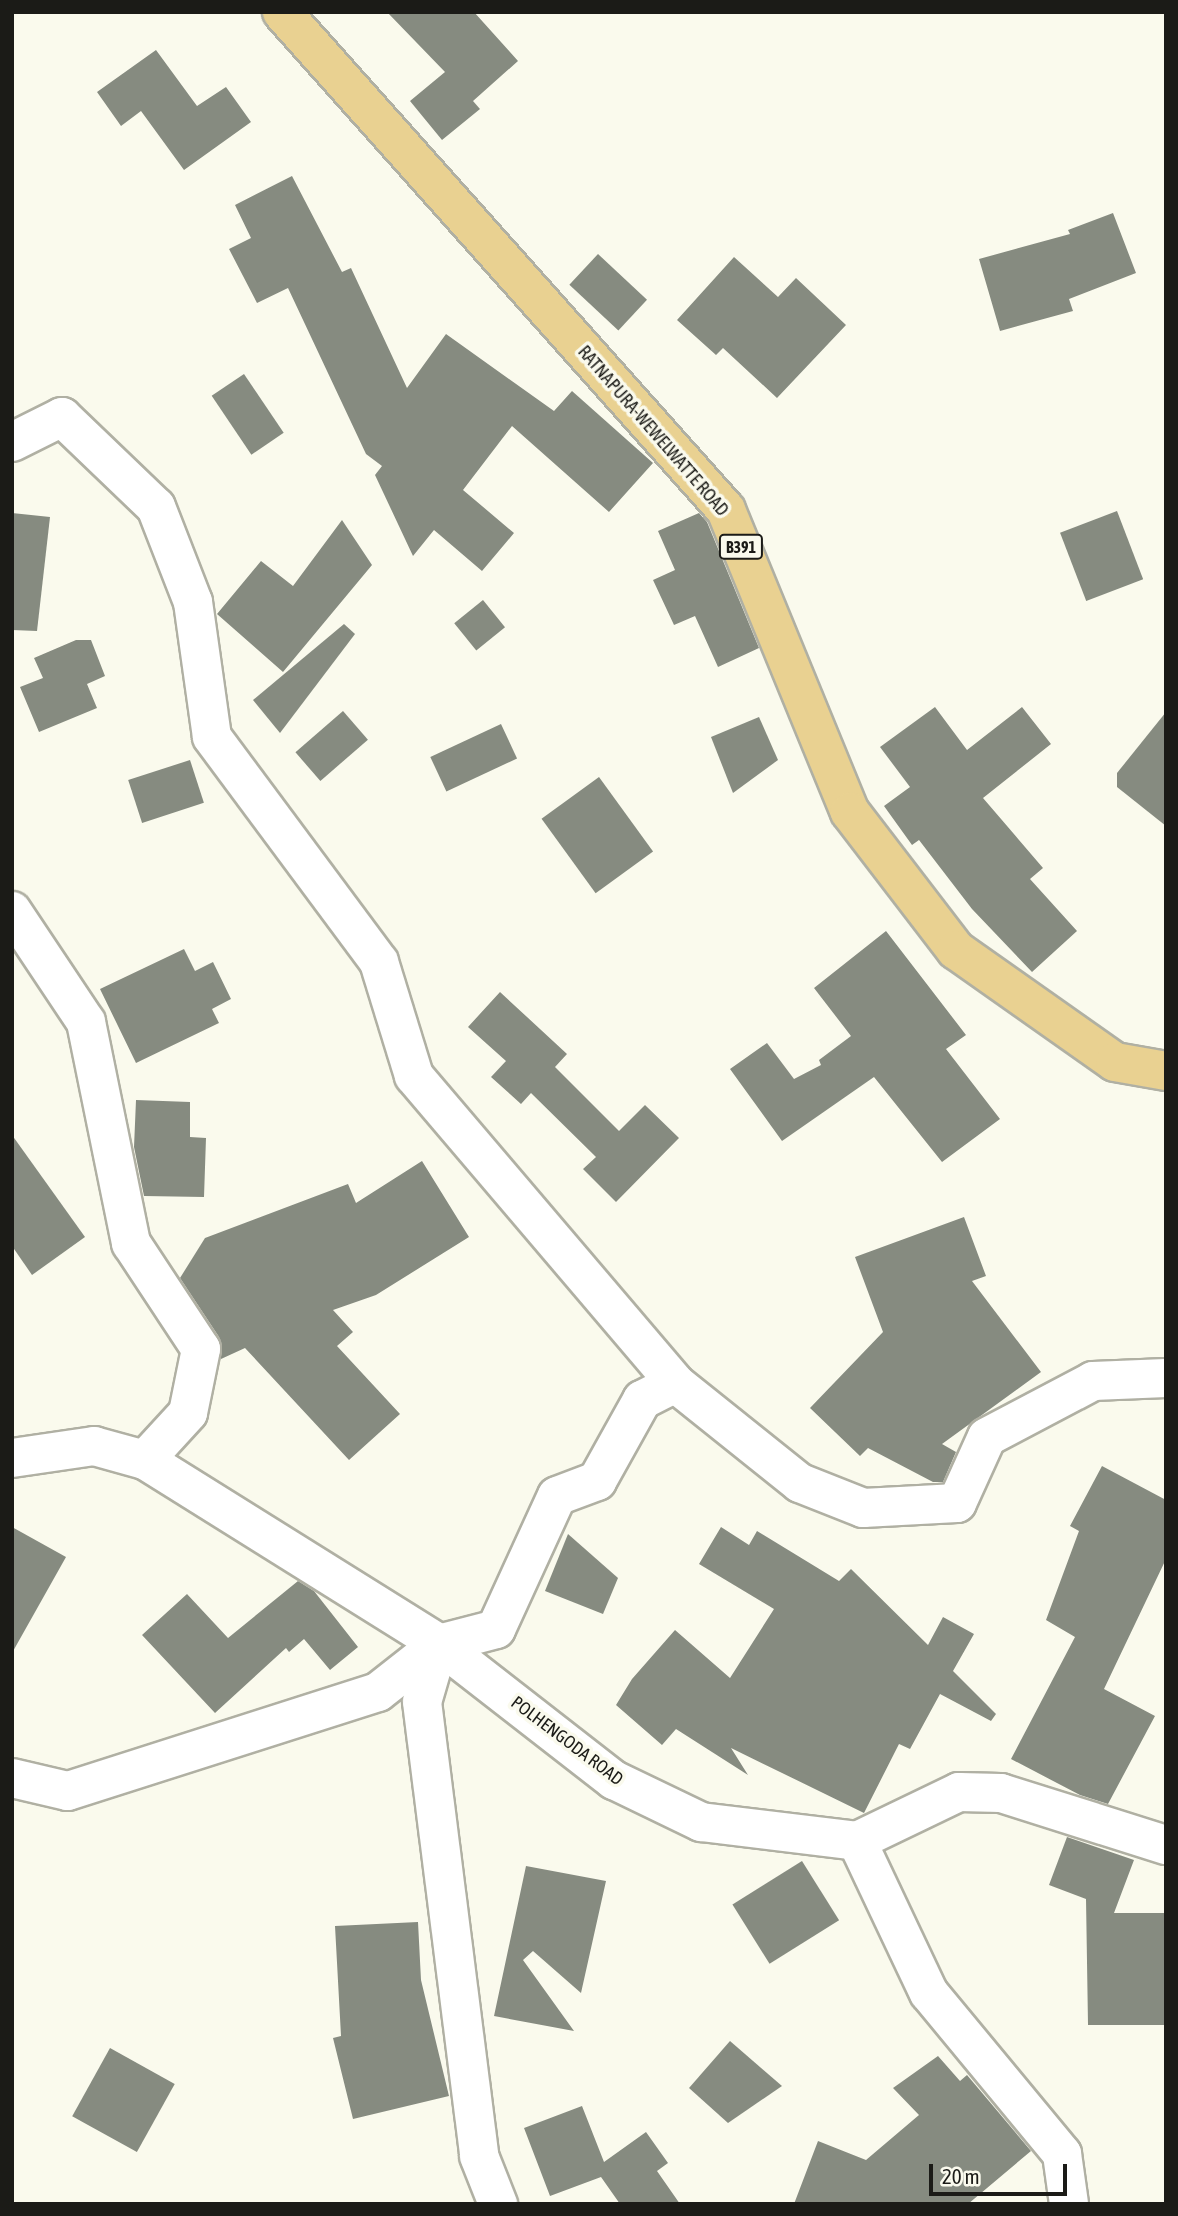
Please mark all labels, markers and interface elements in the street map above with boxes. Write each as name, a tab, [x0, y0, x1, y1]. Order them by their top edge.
street label: RATNAPURA-WEWELWATTE ROAD	[573, 341, 733, 521]
road number: B391	[718, 534, 764, 560]
street label: POLHENGODA ROAD	[507, 1692, 627, 1790]
scale bar	[933, 2150, 1071, 2194]
text: 20 m	[942, 2164, 980, 2188]

